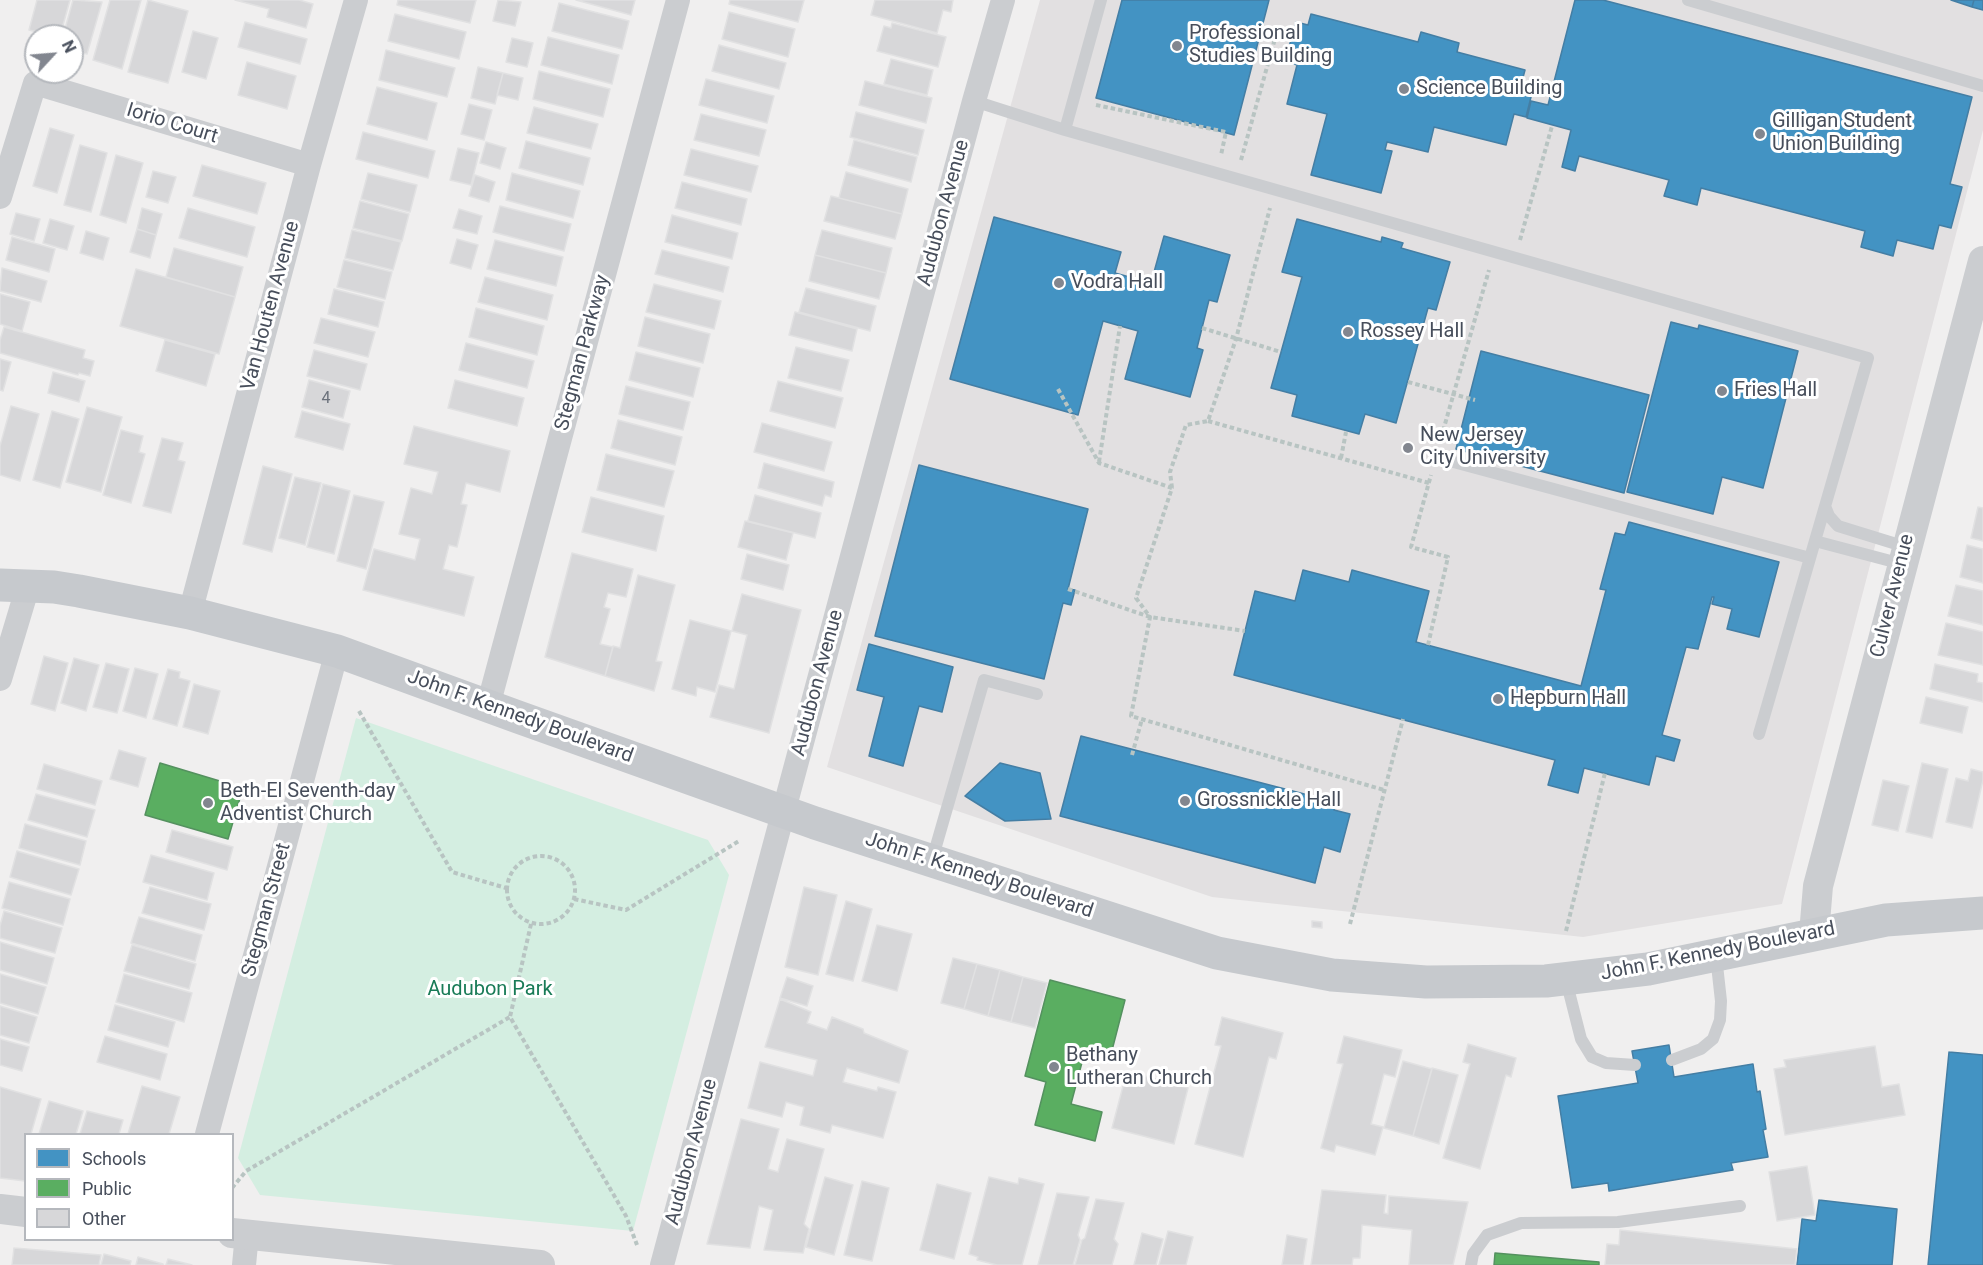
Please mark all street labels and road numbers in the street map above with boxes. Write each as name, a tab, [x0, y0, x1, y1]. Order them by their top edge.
street label: Iorio Court	[123, 99, 221, 149]
street label: Audubon Avenue	[913, 137, 975, 289]
street label: Van Houten Avenue	[237, 219, 305, 393]
street label: Stegman Parkway	[551, 273, 615, 433]
street label: Culver Avenue	[1866, 532, 1920, 660]
street label: Audubon Avenue	[787, 607, 849, 759]
street label: John F. Kennedy Boulevard	[404, 665, 636, 769]
street label: John F. Kennedy Boulevard	[862, 828, 1096, 924]
street label: Stegman Street	[238, 841, 296, 979]
street label: John F. Kennedy Boulevard	[1599, 917, 1837, 987]
street label: Audubon Avenue	[661, 1076, 723, 1228]

